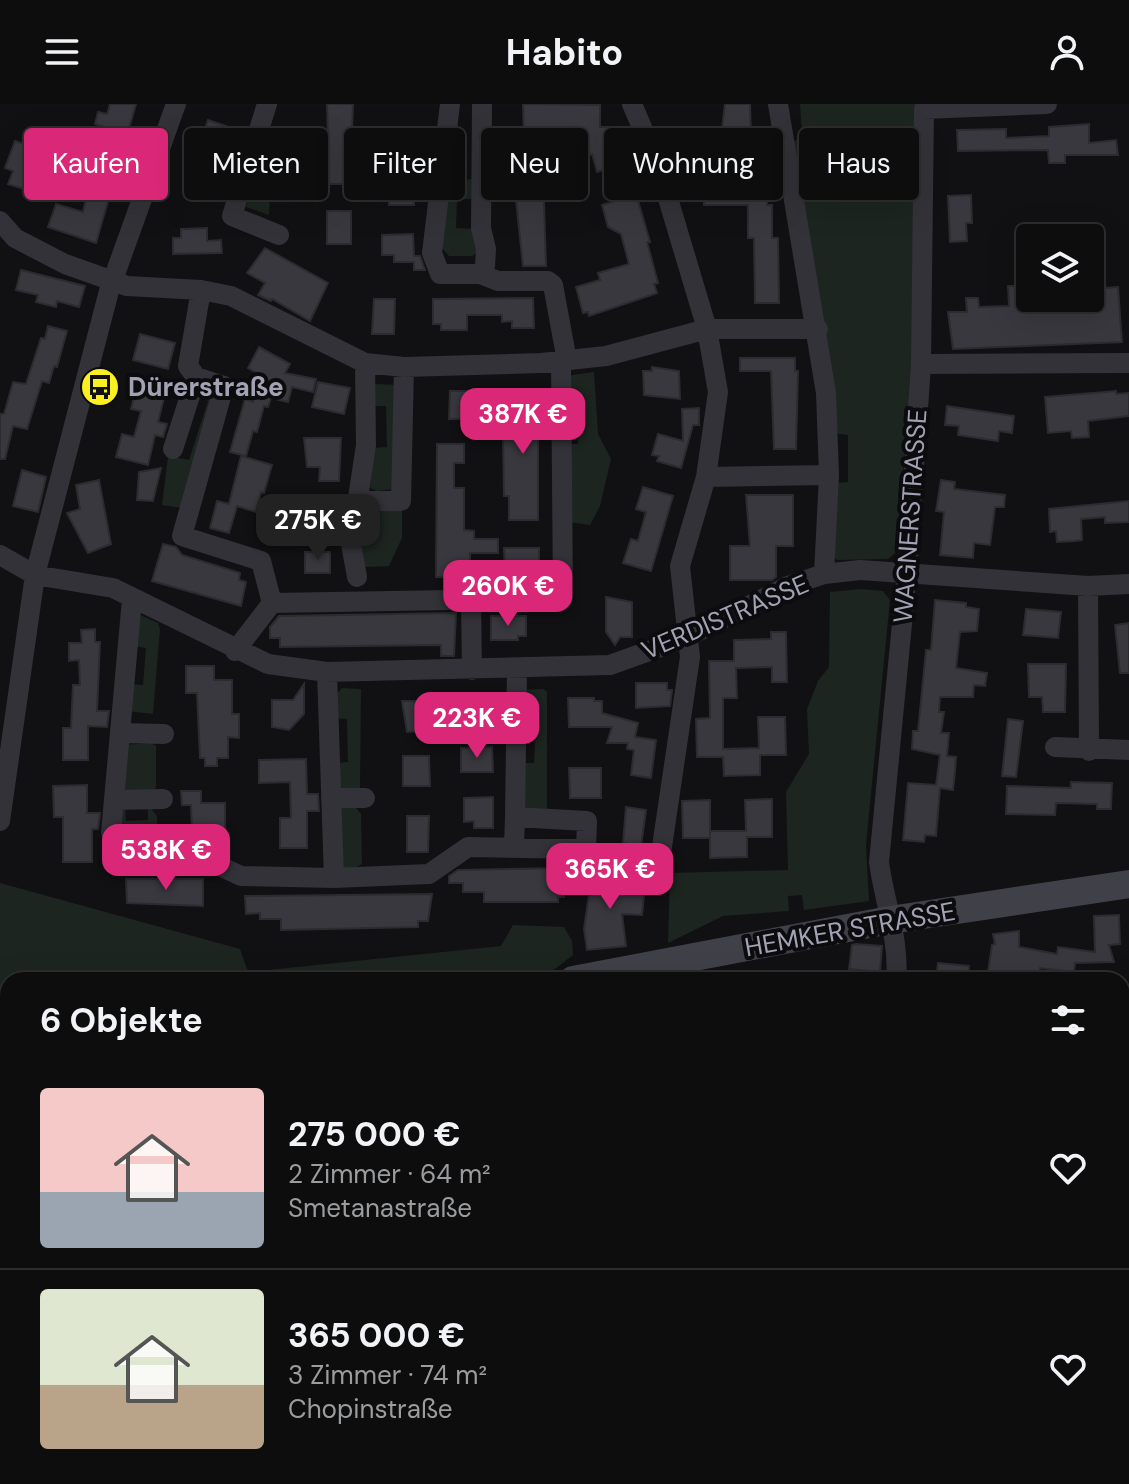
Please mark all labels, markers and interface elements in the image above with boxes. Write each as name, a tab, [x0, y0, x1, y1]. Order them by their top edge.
text: Habito	[506, 29, 623, 76]
icon: menu	[40, 30, 84, 74]
icon: person	[1045, 30, 1089, 74]
chip: Kaufen	[24, 128, 168, 200]
chip: Mieten	[184, 128, 328, 200]
chip: Filter	[344, 128, 465, 200]
chip: Neu	[481, 128, 588, 200]
chip: Wohnung	[604, 128, 783, 200]
chip: Haus	[799, 128, 919, 200]
map controls	[1016, 224, 1104, 312]
button: layers	[1016, 224, 1104, 312]
bus stop icon: Dürerstraße	[79, 366, 121, 408]
place label: Dürerstraße	[128, 370, 284, 404]
pin: 387K €	[458, 388, 588, 456]
text: 387K €	[478, 397, 568, 431]
street label: WAGNERSTRASSE	[886, 408, 934, 624]
pin: 275K €	[253, 494, 383, 562]
text: 275K €	[274, 503, 362, 537]
pin: 260K €	[443, 560, 573, 628]
street label: VERDISTRASSE	[636, 567, 814, 667]
text: 260K €	[461, 569, 555, 603]
pin: 223K €	[412, 692, 542, 760]
text: 223K €	[432, 701, 522, 735]
pin: 538K €	[101, 824, 231, 892]
text: 538K €	[120, 833, 212, 867]
pin: 365K €	[545, 843, 675, 911]
text: 365K €	[564, 852, 656, 886]
street label: HEMKER STRASSE	[742, 894, 958, 964]
text: 6 Objekte	[40, 998, 203, 1043]
icon: filters	[1046, 998, 1090, 1042]
text: 275 000 €	[288, 1112, 461, 1157]
icon: home	[104, 1120, 200, 1216]
icon: heart	[1046, 1146, 1090, 1190]
text: 2 Zimmer · 64 m²	[288, 1157, 491, 1191]
text: Smetanastraße	[288, 1191, 472, 1225]
text: 365 000 €	[288, 1313, 465, 1358]
icon: home	[104, 1321, 200, 1417]
icon: heart	[1046, 1347, 1090, 1391]
text: 3 Zimmer · 74 m²	[288, 1358, 487, 1392]
text: Chopinstraße	[288, 1392, 452, 1426]

